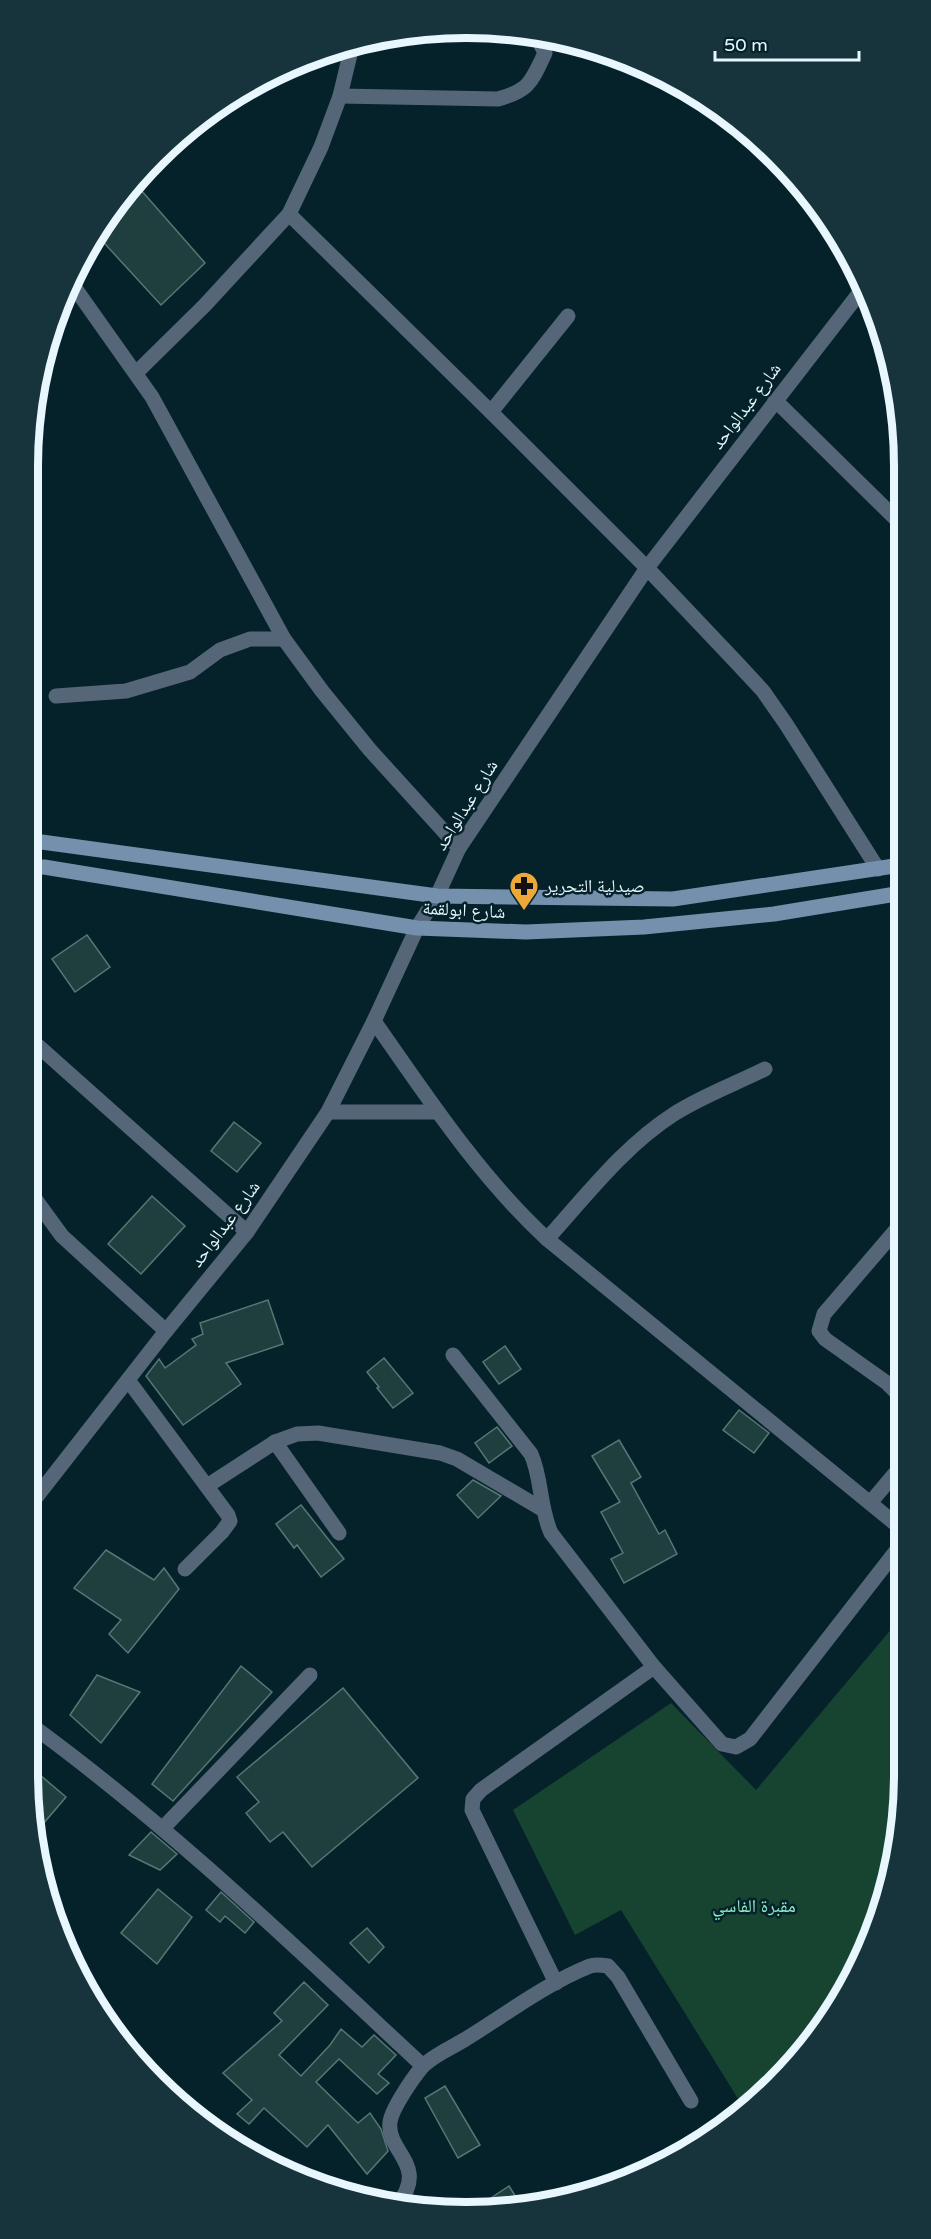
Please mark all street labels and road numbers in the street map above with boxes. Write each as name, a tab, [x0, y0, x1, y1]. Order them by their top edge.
street label: شارع عبدالواحد	[706, 358, 786, 454]
street label: شارع عبدالواحد	[429, 756, 503, 854]
street label: شارع ابولقمة	[422, 897, 506, 923]
street label: شارع عبدالواحد	[185, 1176, 265, 1272]

